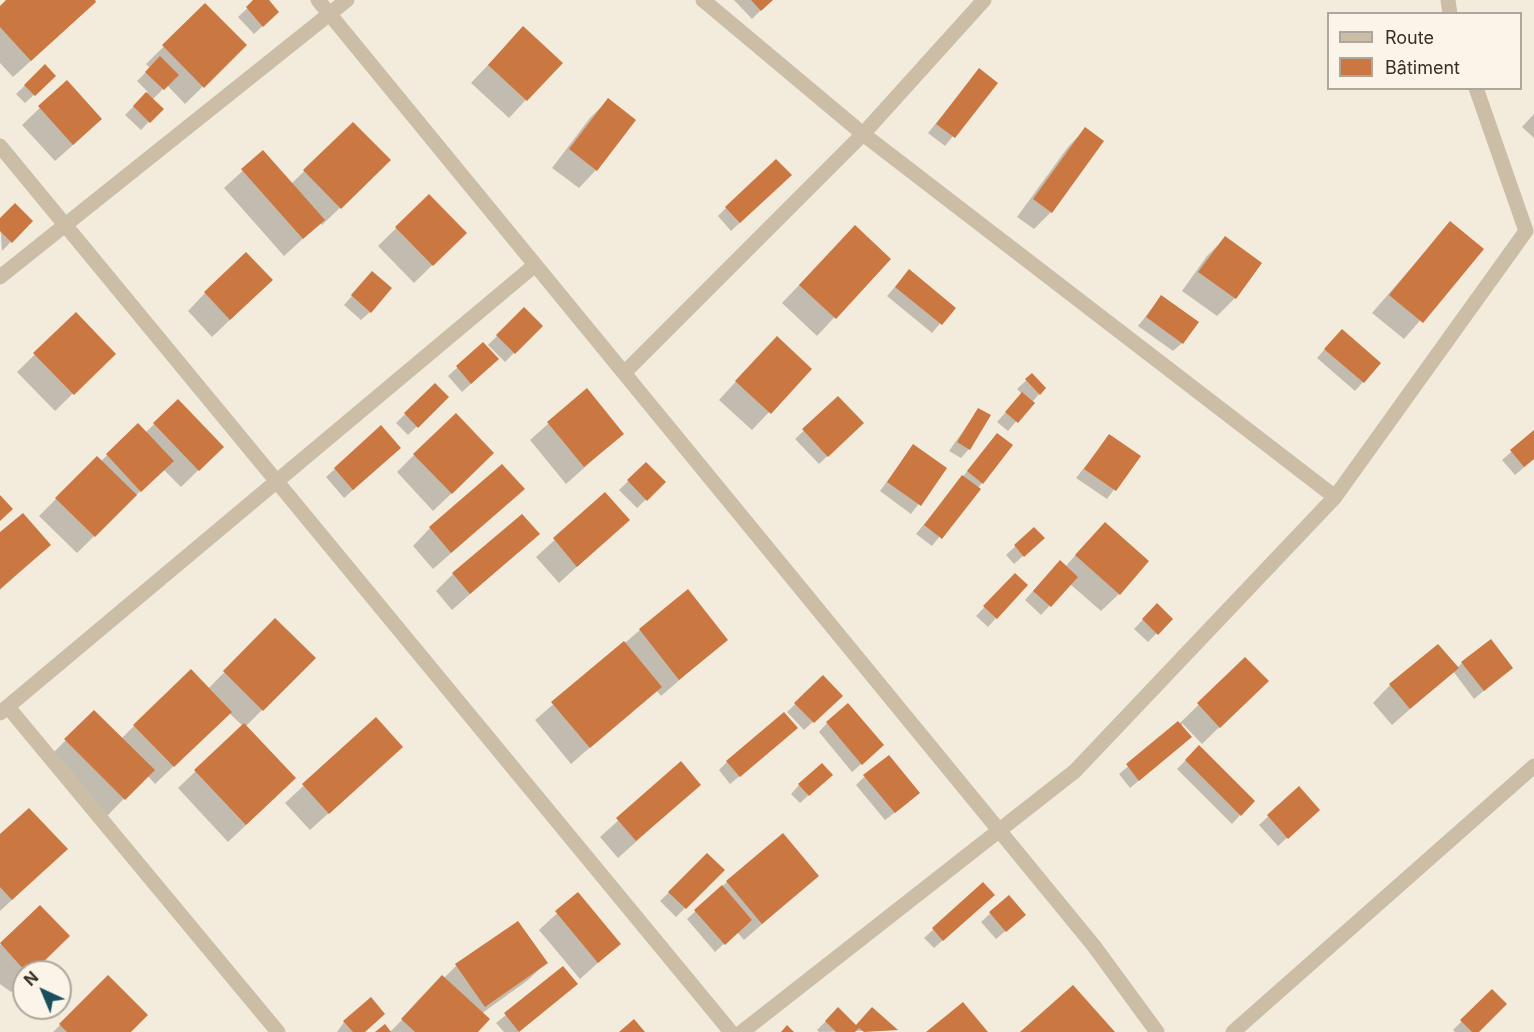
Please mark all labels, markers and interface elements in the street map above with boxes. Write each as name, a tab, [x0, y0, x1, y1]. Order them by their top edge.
legend	[1327, 12, 1522, 90]
text: Route	[1385, 27, 1434, 48]
text: Bâtiment	[1385, 57, 1460, 78]
north arrow	[12, 960, 72, 1020]
text: N	[20, 967, 42, 990]

